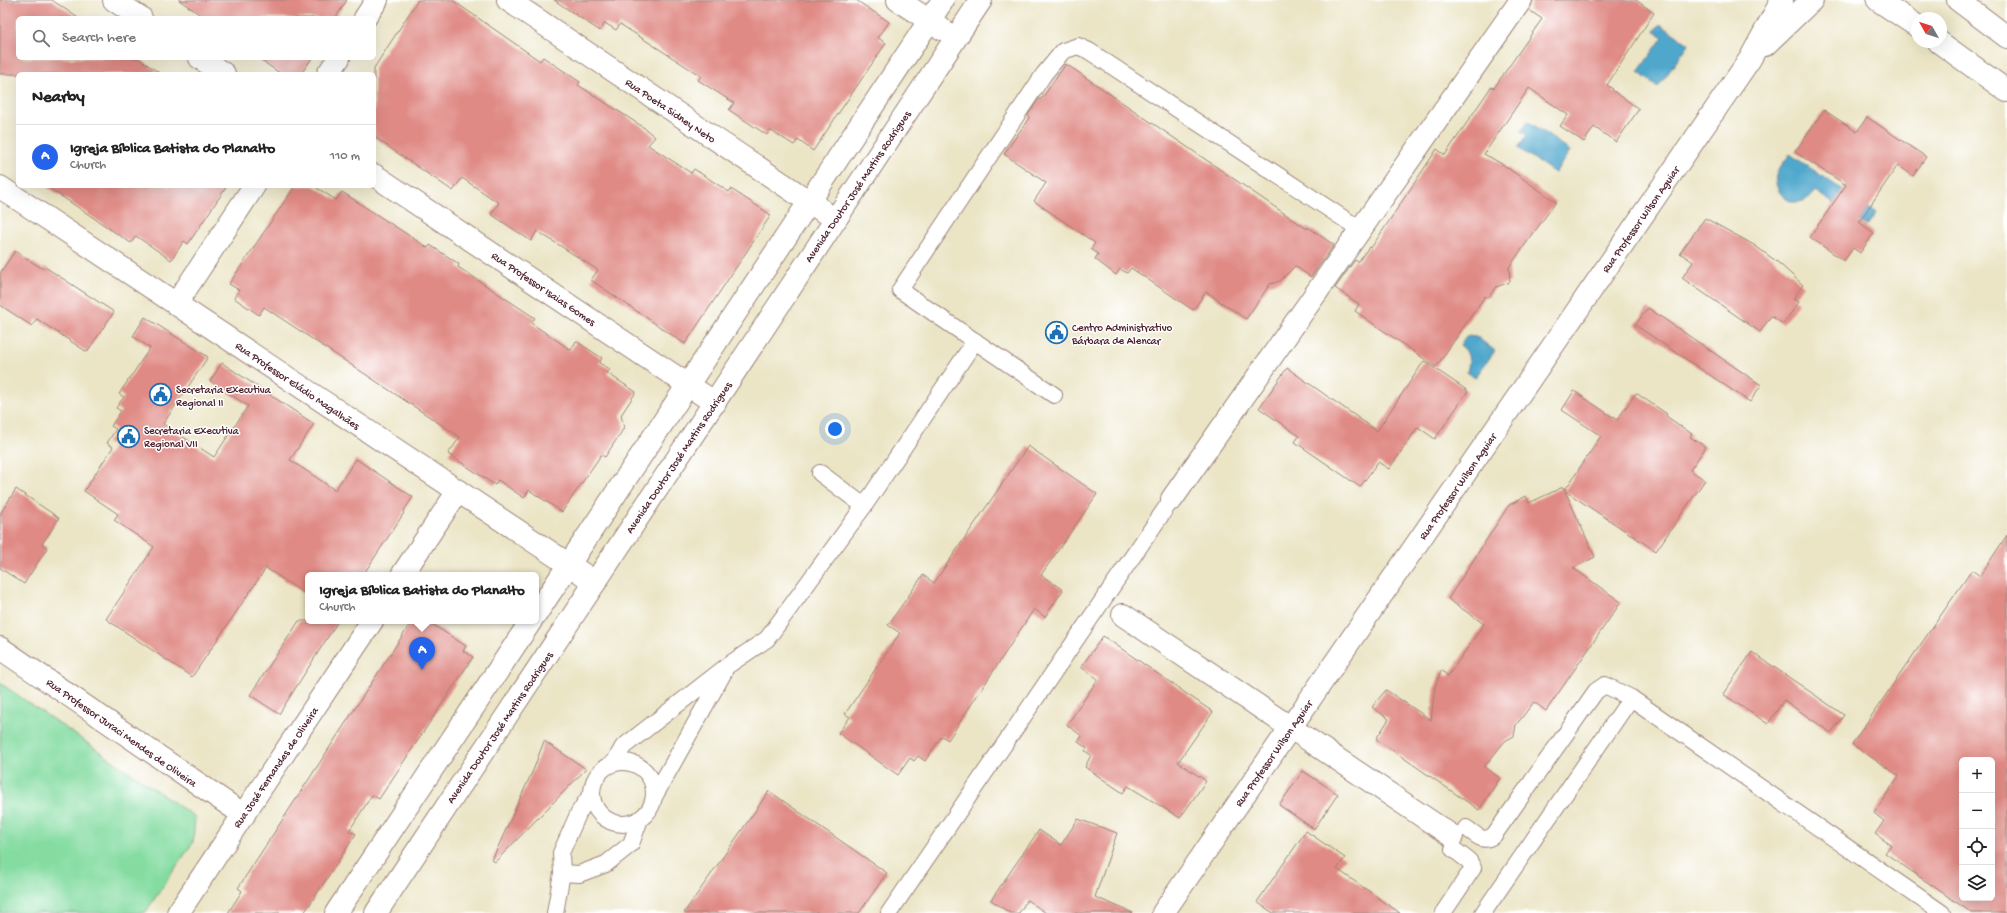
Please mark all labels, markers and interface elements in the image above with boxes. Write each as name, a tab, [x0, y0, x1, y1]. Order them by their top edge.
north arrow	[1911, 12, 1947, 48]
search box	[16, 16, 376, 60]
icon: search	[30, 27, 52, 49]
text: Search here	[62, 29, 136, 47]
street label: Rua Poeta Sidney Neto	[622, 77, 717, 146]
text: Nearby	[32, 88, 85, 108]
street label: Avenida Doutor José Martins Rodrigues	[803, 108, 915, 265]
text: Igreja Bíblica Batista do Planalto	[70, 140, 275, 158]
text: A	[41, 149, 49, 164]
text: 110 m	[330, 149, 360, 164]
text: Church	[70, 158, 106, 173]
street label: Rua Professor Wilson Aguiar	[1600, 163, 1684, 275]
street label: Rua Professor Isaias Gomes	[489, 250, 598, 329]
public building icon: Centro Administrativo Bárbara de Alencar	[1044, 320, 1070, 346]
place label: Centro Administrativo Bárbara de Alencar	[1071, 323, 1173, 348]
street label: Rua Professor Eládio Magalhães	[232, 340, 363, 433]
street label: Avenida Doutor José Martins Rodrigues	[624, 379, 736, 536]
public building icon: Secretaria Executiva Regional II	[147, 382, 173, 408]
place label: Secretaria Executiva Regional II	[176, 385, 272, 410]
your location	[825, 419, 845, 439]
public building icon: Secretaria Executiva Regional VII	[116, 423, 142, 449]
place label: Secretaria Executiva Regional VII	[144, 426, 240, 451]
street label: Rua Professor Wilson Aguiar	[1417, 430, 1501, 542]
popup	[305, 572, 539, 624]
text: Igreja Bíblica Batista do Planalto	[319, 582, 525, 600]
text: Church	[319, 600, 355, 615]
pin: A	[409, 637, 435, 670]
street label: Avenida Doutor José Martins Rodrigues	[445, 649, 557, 806]
street label: Rua Professor Juraci Mendes de Oliveira	[43, 676, 200, 791]
street label: Rua Professor Wilson Aguiar	[1233, 697, 1317, 809]
street label: Rua José Fernandes de Oliveira	[232, 705, 322, 831]
map controls	[1959, 757, 1995, 901]
button: +	[1959, 757, 1995, 793]
button: −	[1959, 793, 1995, 829]
button: locate	[1959, 829, 1995, 865]
button: layers	[1959, 865, 1995, 901]

